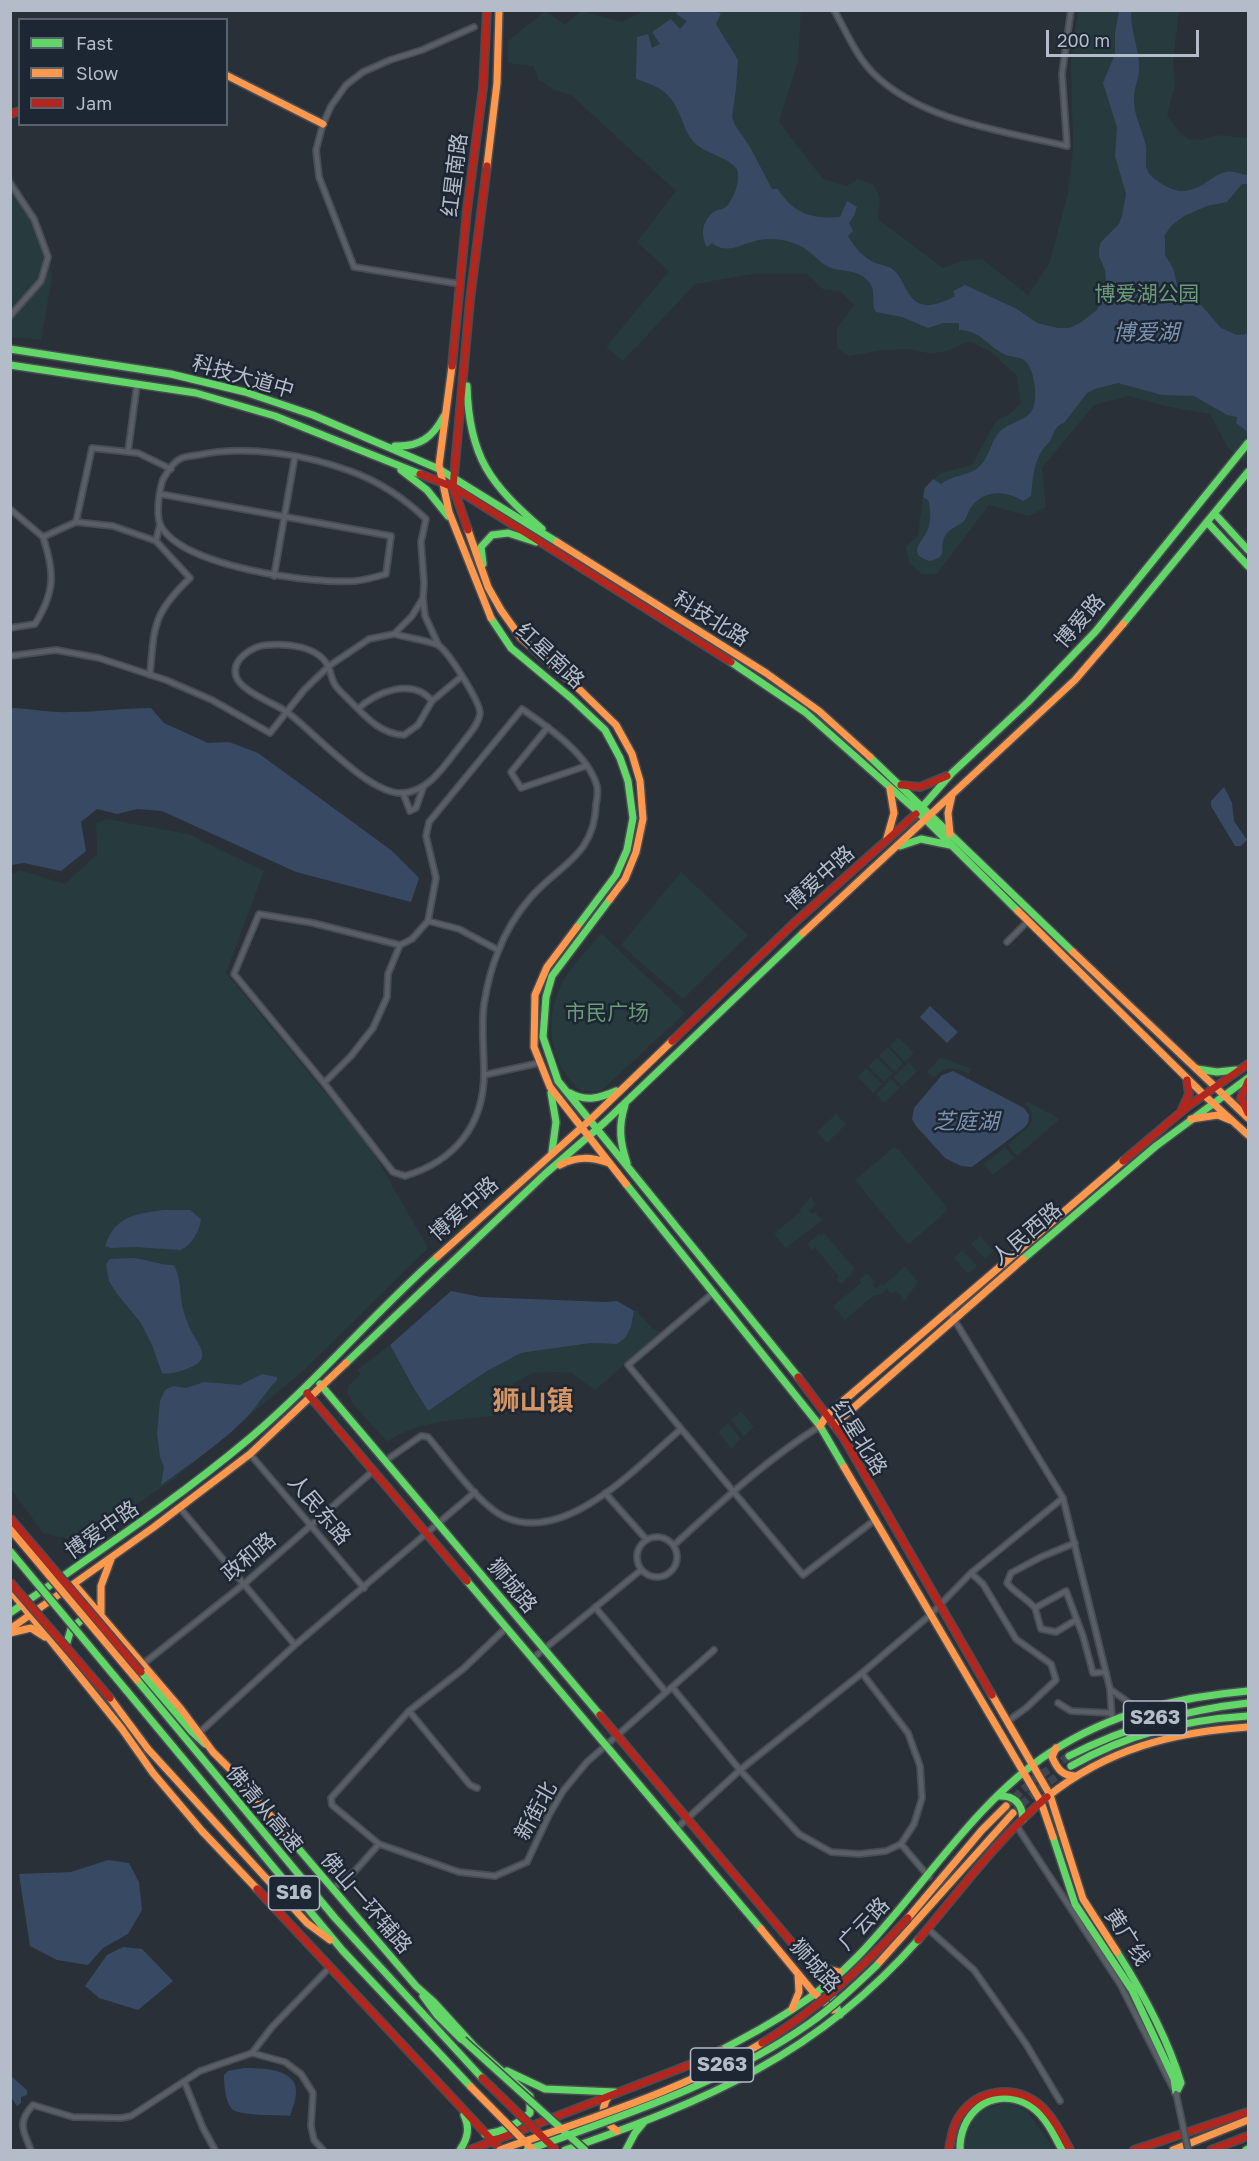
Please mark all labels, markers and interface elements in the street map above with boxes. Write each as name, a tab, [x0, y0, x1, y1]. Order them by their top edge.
legend	[18, 18, 228, 126]
scale bar	[1049, 18, 1202, 56]
text: 200 m	[1057, 29, 1110, 51]
text: Fast	[76, 32, 113, 54]
text: Slow	[76, 62, 118, 84]
text: Jam	[76, 92, 112, 114]
street label: 红星南路	[437, 132, 473, 218]
park label: 博爱湖公园	[1095, 281, 1199, 307]
water label: 博爱湖	[1113, 320, 1179, 346]
street label: 科技大道中	[189, 350, 297, 404]
street label: 科技北路	[669, 586, 753, 652]
street label: 博爱路	[1050, 589, 1110, 653]
street label: 红星南路	[511, 618, 589, 694]
street label: 博爱中路	[780, 841, 860, 915]
park label: 市民广场	[565, 1000, 649, 1026]
water label: 芝庭湖	[933, 1109, 999, 1135]
street label: 博爱中路	[424, 1172, 504, 1246]
street label: 人民西路	[987, 1197, 1067, 1271]
district label: 狮山镇	[493, 1385, 573, 1417]
street label: 红星北路	[826, 1396, 892, 1480]
street label: 人民东路	[282, 1470, 356, 1550]
street label: 博爱中路	[60, 1496, 144, 1564]
street label: 政和路	[217, 1527, 281, 1587]
street label: 狮城路	[482, 1554, 542, 1618]
road number: S263	[1124, 1701, 1186, 1735]
street label: 佛清从高速	[221, 1761, 307, 1857]
street label: 新街北	[510, 1777, 562, 1845]
street label: 佛山一环辅路	[315, 1847, 417, 1959]
road number: S16	[268, 1876, 320, 1910]
street label: 广云路	[833, 1893, 895, 1955]
street label: 黄广线	[1099, 1904, 1155, 1970]
street label: 狮城路	[785, 1934, 845, 1998]
road number: S263	[690, 2048, 754, 2082]

